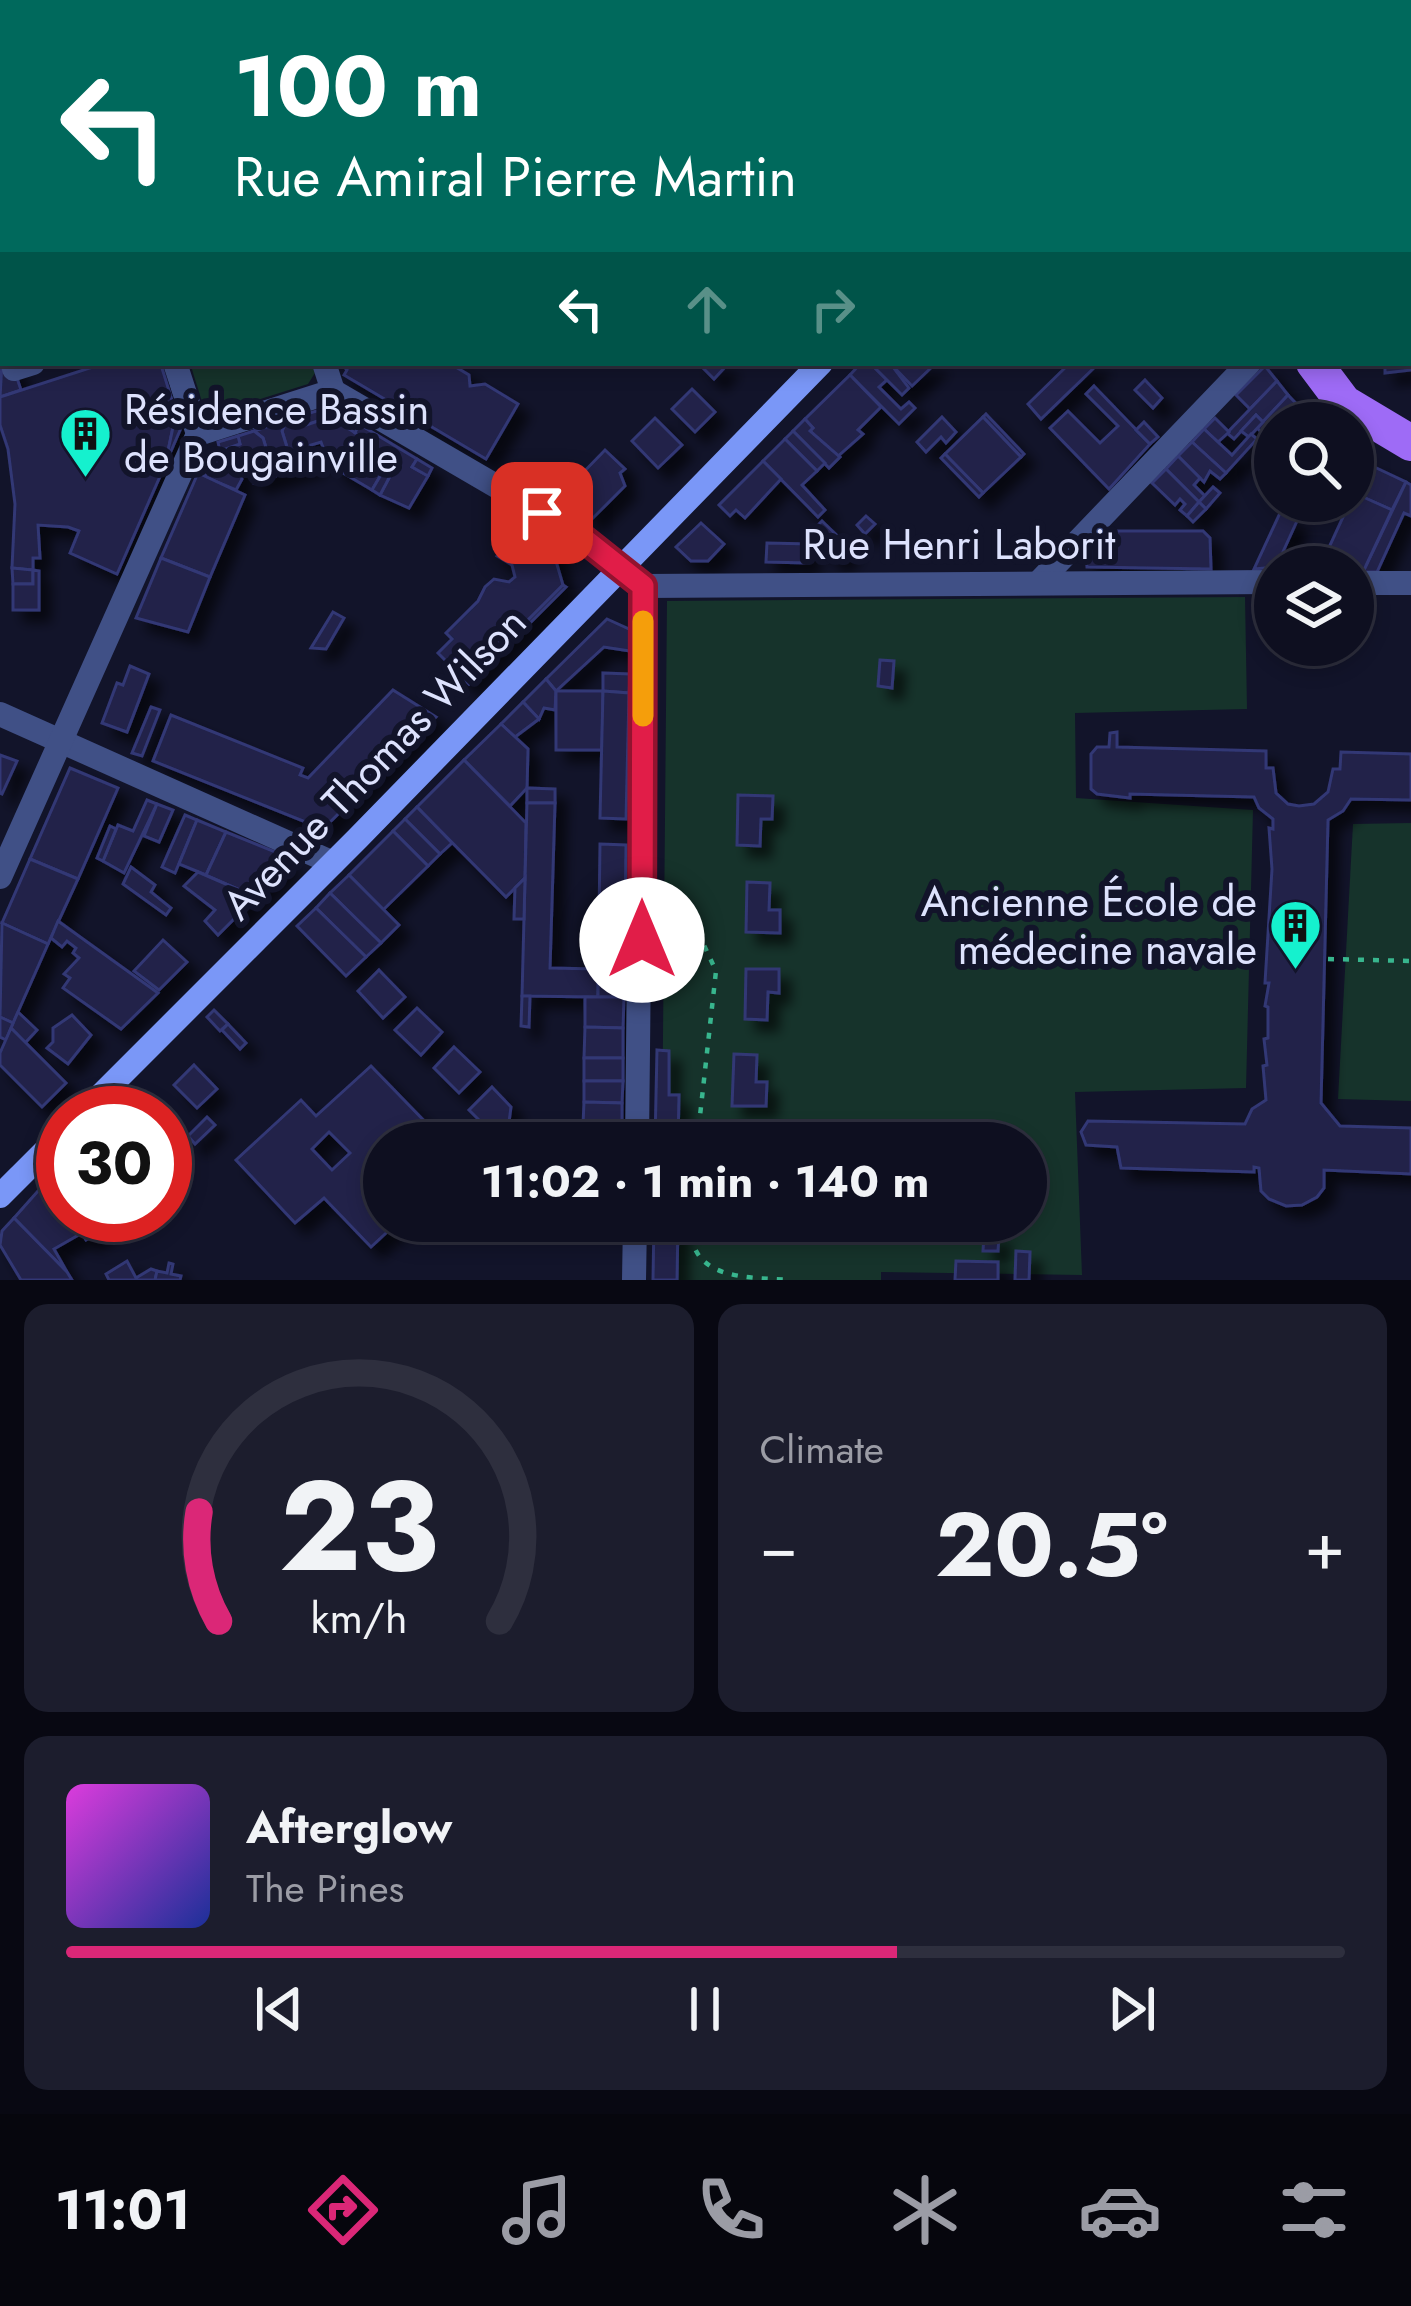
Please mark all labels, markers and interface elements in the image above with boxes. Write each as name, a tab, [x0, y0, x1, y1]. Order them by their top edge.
text: 100 m	[234, 26, 482, 148]
icon: left	[36, 48, 192, 204]
text: Rue Amiral Pierre Martin	[234, 138, 797, 216]
icon: left	[548, 276, 614, 342]
icon: ahead	[674, 276, 740, 342]
icon: right	[800, 276, 866, 342]
place label: Résidence Bassin de Bougainville	[124, 379, 429, 488]
map controls	[1254, 402, 1374, 666]
button: search	[1254, 402, 1374, 522]
building icon: Résidence Bassin de Bougainville	[57, 405, 113, 479]
pin	[491, 462, 593, 564]
icon: arrive	[509, 480, 575, 546]
street label: Rue Henri Laborit	[803, 514, 1115, 575]
button: layers	[1254, 546, 1374, 666]
street label: Avenue Thomas Wilson	[208, 593, 540, 934]
place label: Ancienne École de médecine navale	[921, 871, 1257, 980]
position arrow	[579, 877, 705, 1003]
building icon: Ancienne École de médecine navale	[1268, 897, 1324, 971]
speed limit sign: 30	[36, 1086, 192, 1242]
text: 11:02 · 1 min · 140 m	[481, 1149, 929, 1214]
text: Climate	[760, 1421, 884, 1478]
text: 23	[279, 1436, 438, 1617]
text: 20.5°	[935, 1480, 1168, 1610]
text: −	[760, 1498, 798, 1594]
text: +	[1304, 1498, 1345, 1594]
text: km/h	[310, 1587, 407, 1649]
text: Afterglow	[246, 1795, 452, 1860]
text: The Pines	[246, 1860, 404, 1917]
icon: previous	[246, 1976, 312, 2042]
icon: pause	[672, 1976, 738, 2042]
icon: next	[1099, 1976, 1165, 2042]
icon: directions	[301, 2168, 385, 2252]
icon: music	[495, 2168, 579, 2252]
icon: phone	[689, 2168, 773, 2252]
icon: climate	[883, 2168, 967, 2252]
icon: car	[1078, 2168, 1162, 2252]
icon: filters	[1272, 2168, 1356, 2252]
text: 11:01	[55, 2171, 191, 2249]

